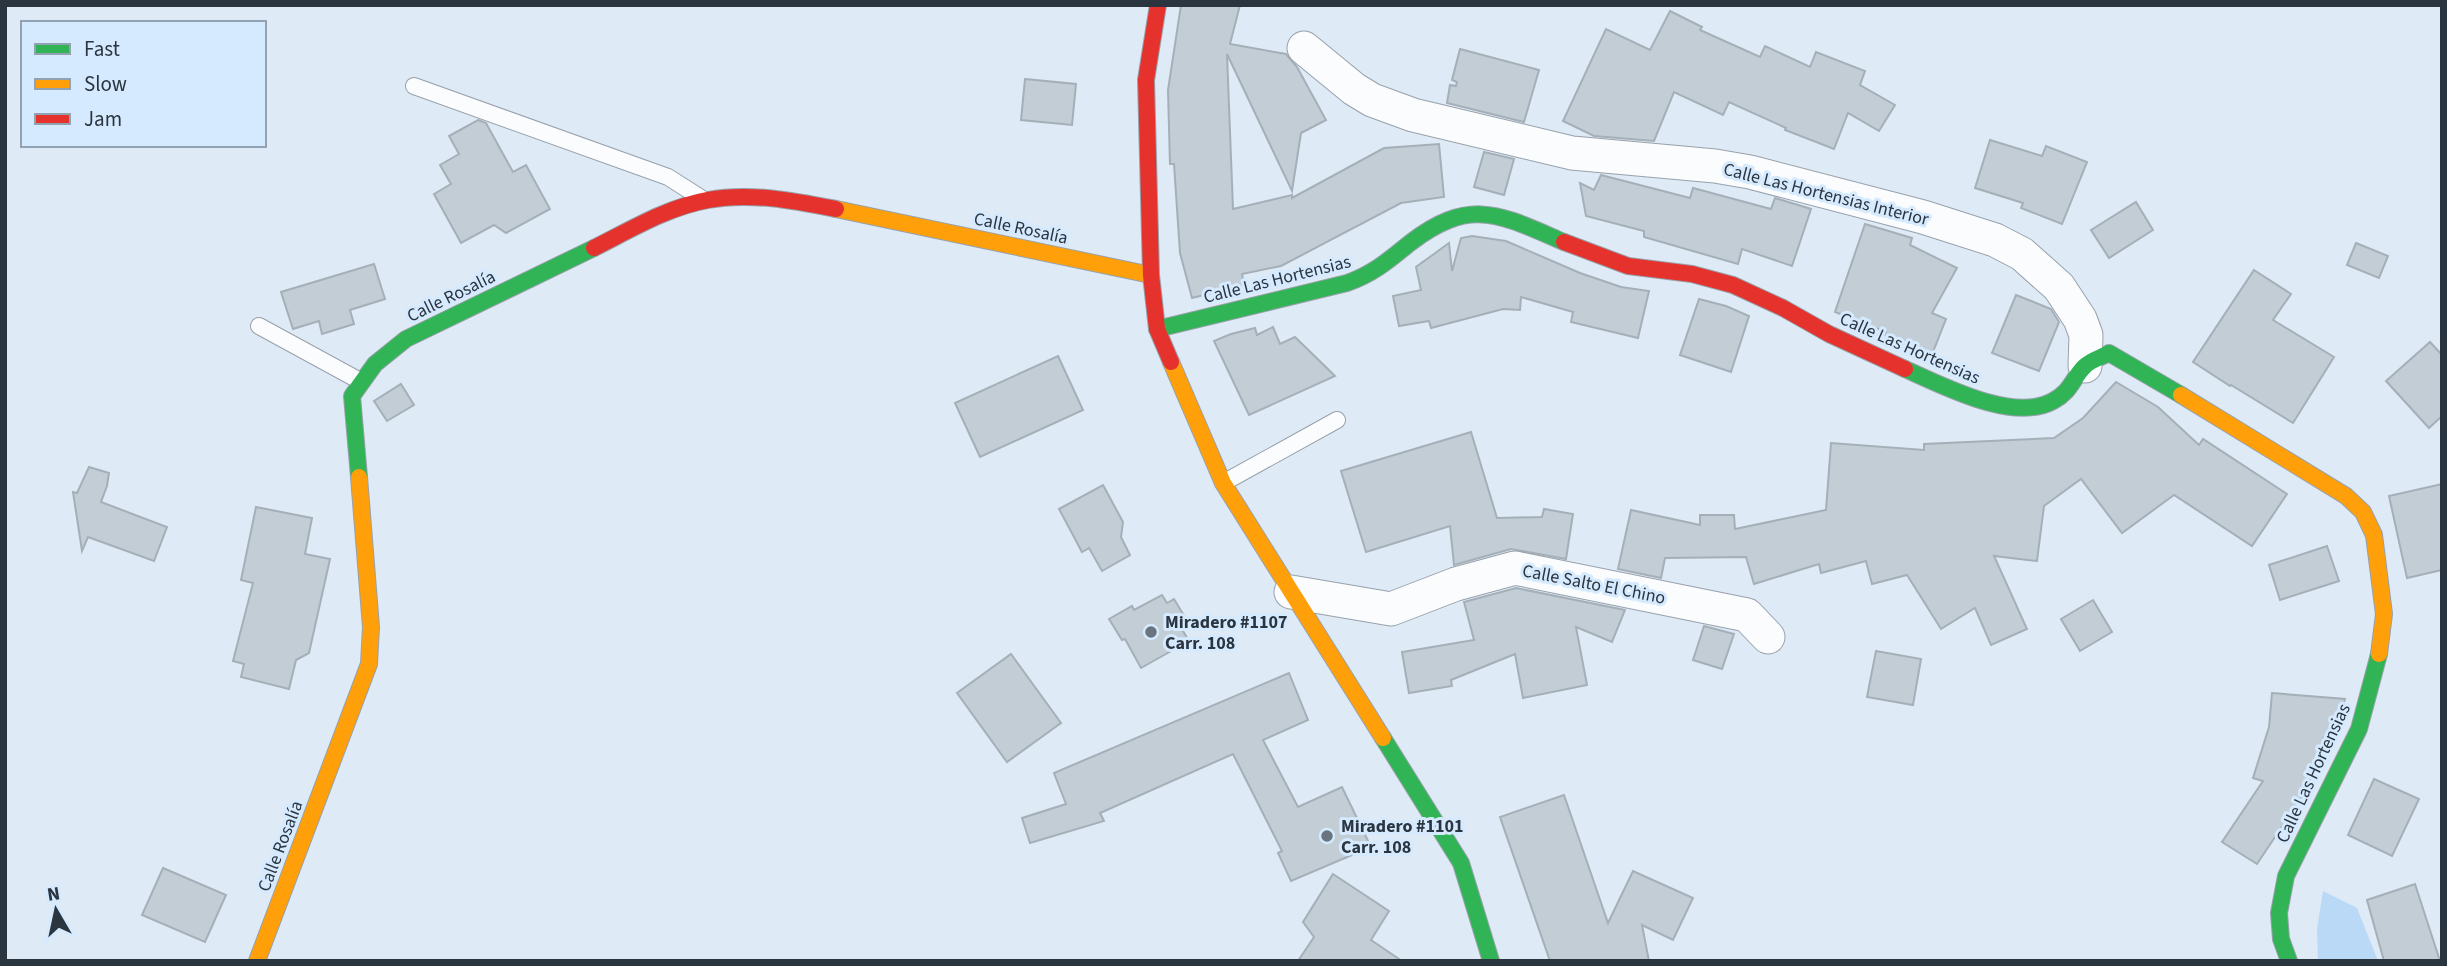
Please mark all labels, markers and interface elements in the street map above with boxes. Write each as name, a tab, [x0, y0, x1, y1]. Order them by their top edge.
legend	[21, 21, 266, 147]
text: Fast	[84, 34, 120, 64]
text: Slow	[84, 69, 127, 99]
text: Jam	[84, 104, 122, 134]
street label: Calle Las Hortensias Interior	[1721, 157, 1932, 232]
street label: Calle Rosalía	[972, 206, 1070, 251]
street label: Calle Las Hortensias	[1201, 249, 1353, 310]
street label: Calle Rosalía	[403, 264, 500, 329]
street label: Calle Las Hortensias	[1836, 306, 1984, 391]
street label: Calle Salto El Chino	[1520, 558, 1668, 611]
place label: Miradero #1107 Carr. 108	[1165, 610, 1288, 656]
marker: Miradero #1107 Carr. 108	[1143, 624, 1159, 640]
street label: Calle Las Hortensias	[2270, 700, 2357, 847]
street label: Calle Rosalía	[252, 797, 309, 895]
place label: Miradero #1101 Carr. 108	[1341, 814, 1464, 860]
marker: Miradero #1101 Carr. 108	[1319, 828, 1335, 844]
north arrow	[21, 875, 91, 945]
text: N	[45, 880, 62, 909]

